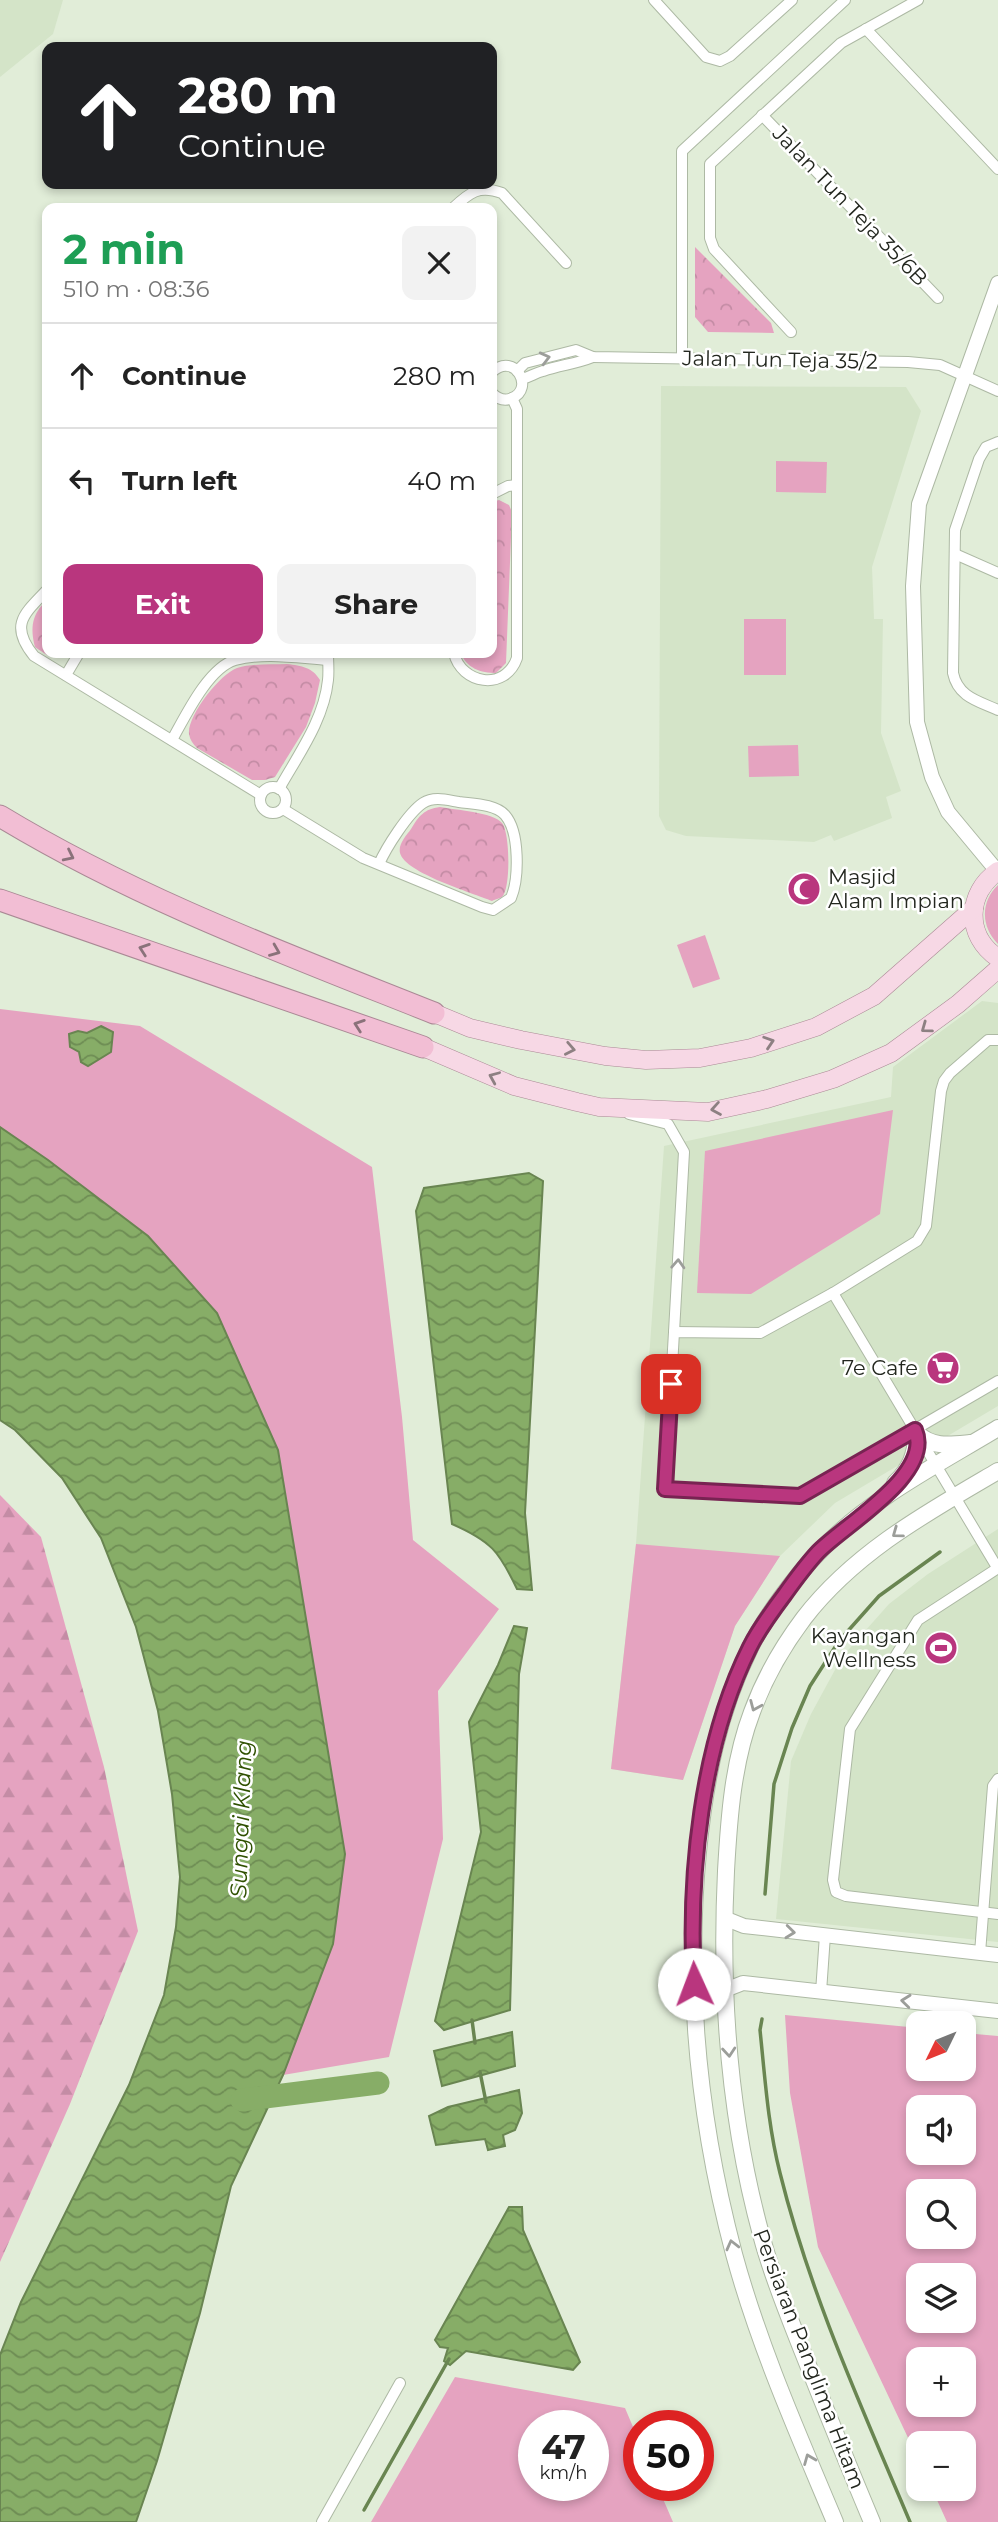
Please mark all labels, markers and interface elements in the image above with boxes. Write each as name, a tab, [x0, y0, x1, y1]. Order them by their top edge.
text: 280 m	[178, 66, 338, 125]
icon: ahead	[63, 70, 154, 161]
street label: Jalan Tun Teja 35/6B	[767, 120, 933, 291]
text: Continue	[178, 126, 326, 165]
text: 2 min	[63, 223, 185, 275]
button: close	[402, 226, 476, 300]
text: 510 m · 08:36	[63, 275, 210, 303]
street label: Jalan Tun Teja 35/2	[681, 345, 878, 374]
one-way arrow	[539, 351, 551, 366]
icon: ahead	[63, 357, 101, 395]
text: Continue	[122, 360, 247, 392]
text: 280 m	[393, 360, 476, 392]
icon: left	[63, 462, 101, 500]
text: Turn left	[122, 465, 238, 497]
text: 40 m	[407, 465, 476, 497]
button: Exit	[63, 564, 263, 644]
button: Share	[277, 564, 476, 644]
one-way arrow	[62, 847, 74, 861]
place label: Masjid Alam Impian	[828, 864, 964, 913]
mosque icon: Masjid Alam Impian	[785, 870, 823, 908]
one-way arrow	[139, 943, 151, 957]
one-way arrow	[268, 943, 280, 957]
one-way arrow	[353, 1019, 365, 1033]
one-way arrow	[921, 1019, 934, 1032]
one-way arrow	[763, 1036, 775, 1051]
one-way arrow	[564, 1041, 576, 1056]
one-way arrow	[488, 1071, 501, 1085]
one-way arrow	[710, 1101, 722, 1116]
one-way arrow	[670, 1258, 685, 1269]
supermarket icon: 7e Cafe	[924, 1349, 962, 1387]
pin	[641, 1354, 701, 1414]
place label: 7e Cafe	[842, 1355, 918, 1380]
icon: arrive	[652, 1365, 690, 1403]
one-way arrow	[892, 1525, 905, 1537]
place label: Kayangan Wellness	[811, 1623, 916, 1672]
sports icon: Kayangan Wellness	[922, 1629, 960, 1667]
one-way arrow	[749, 1699, 763, 1711]
water label: Sungai Klang	[224, 1739, 258, 1899]
one-way arrow	[785, 1924, 796, 1939]
position arrow	[657, 1947, 731, 2021]
one-way arrow	[900, 1994, 911, 2009]
north arrow	[906, 2011, 976, 2081]
map controls	[906, 2011, 976, 2501]
one-way arrow	[721, 2047, 736, 2058]
button: sound	[906, 2095, 976, 2165]
button: search	[906, 2179, 976, 2249]
street label: Persiaran Panglima Hitam	[748, 2225, 871, 2492]
one-way arrow	[726, 2239, 740, 2251]
button: layers	[906, 2263, 976, 2333]
button: +	[906, 2347, 976, 2417]
speed limit sign: 50	[623, 2410, 714, 2501]
text: 47	[541, 2425, 586, 2468]
button: −	[906, 2431, 976, 2501]
one-way arrow	[803, 2454, 817, 2466]
text: km/h	[539, 2462, 588, 2484]

